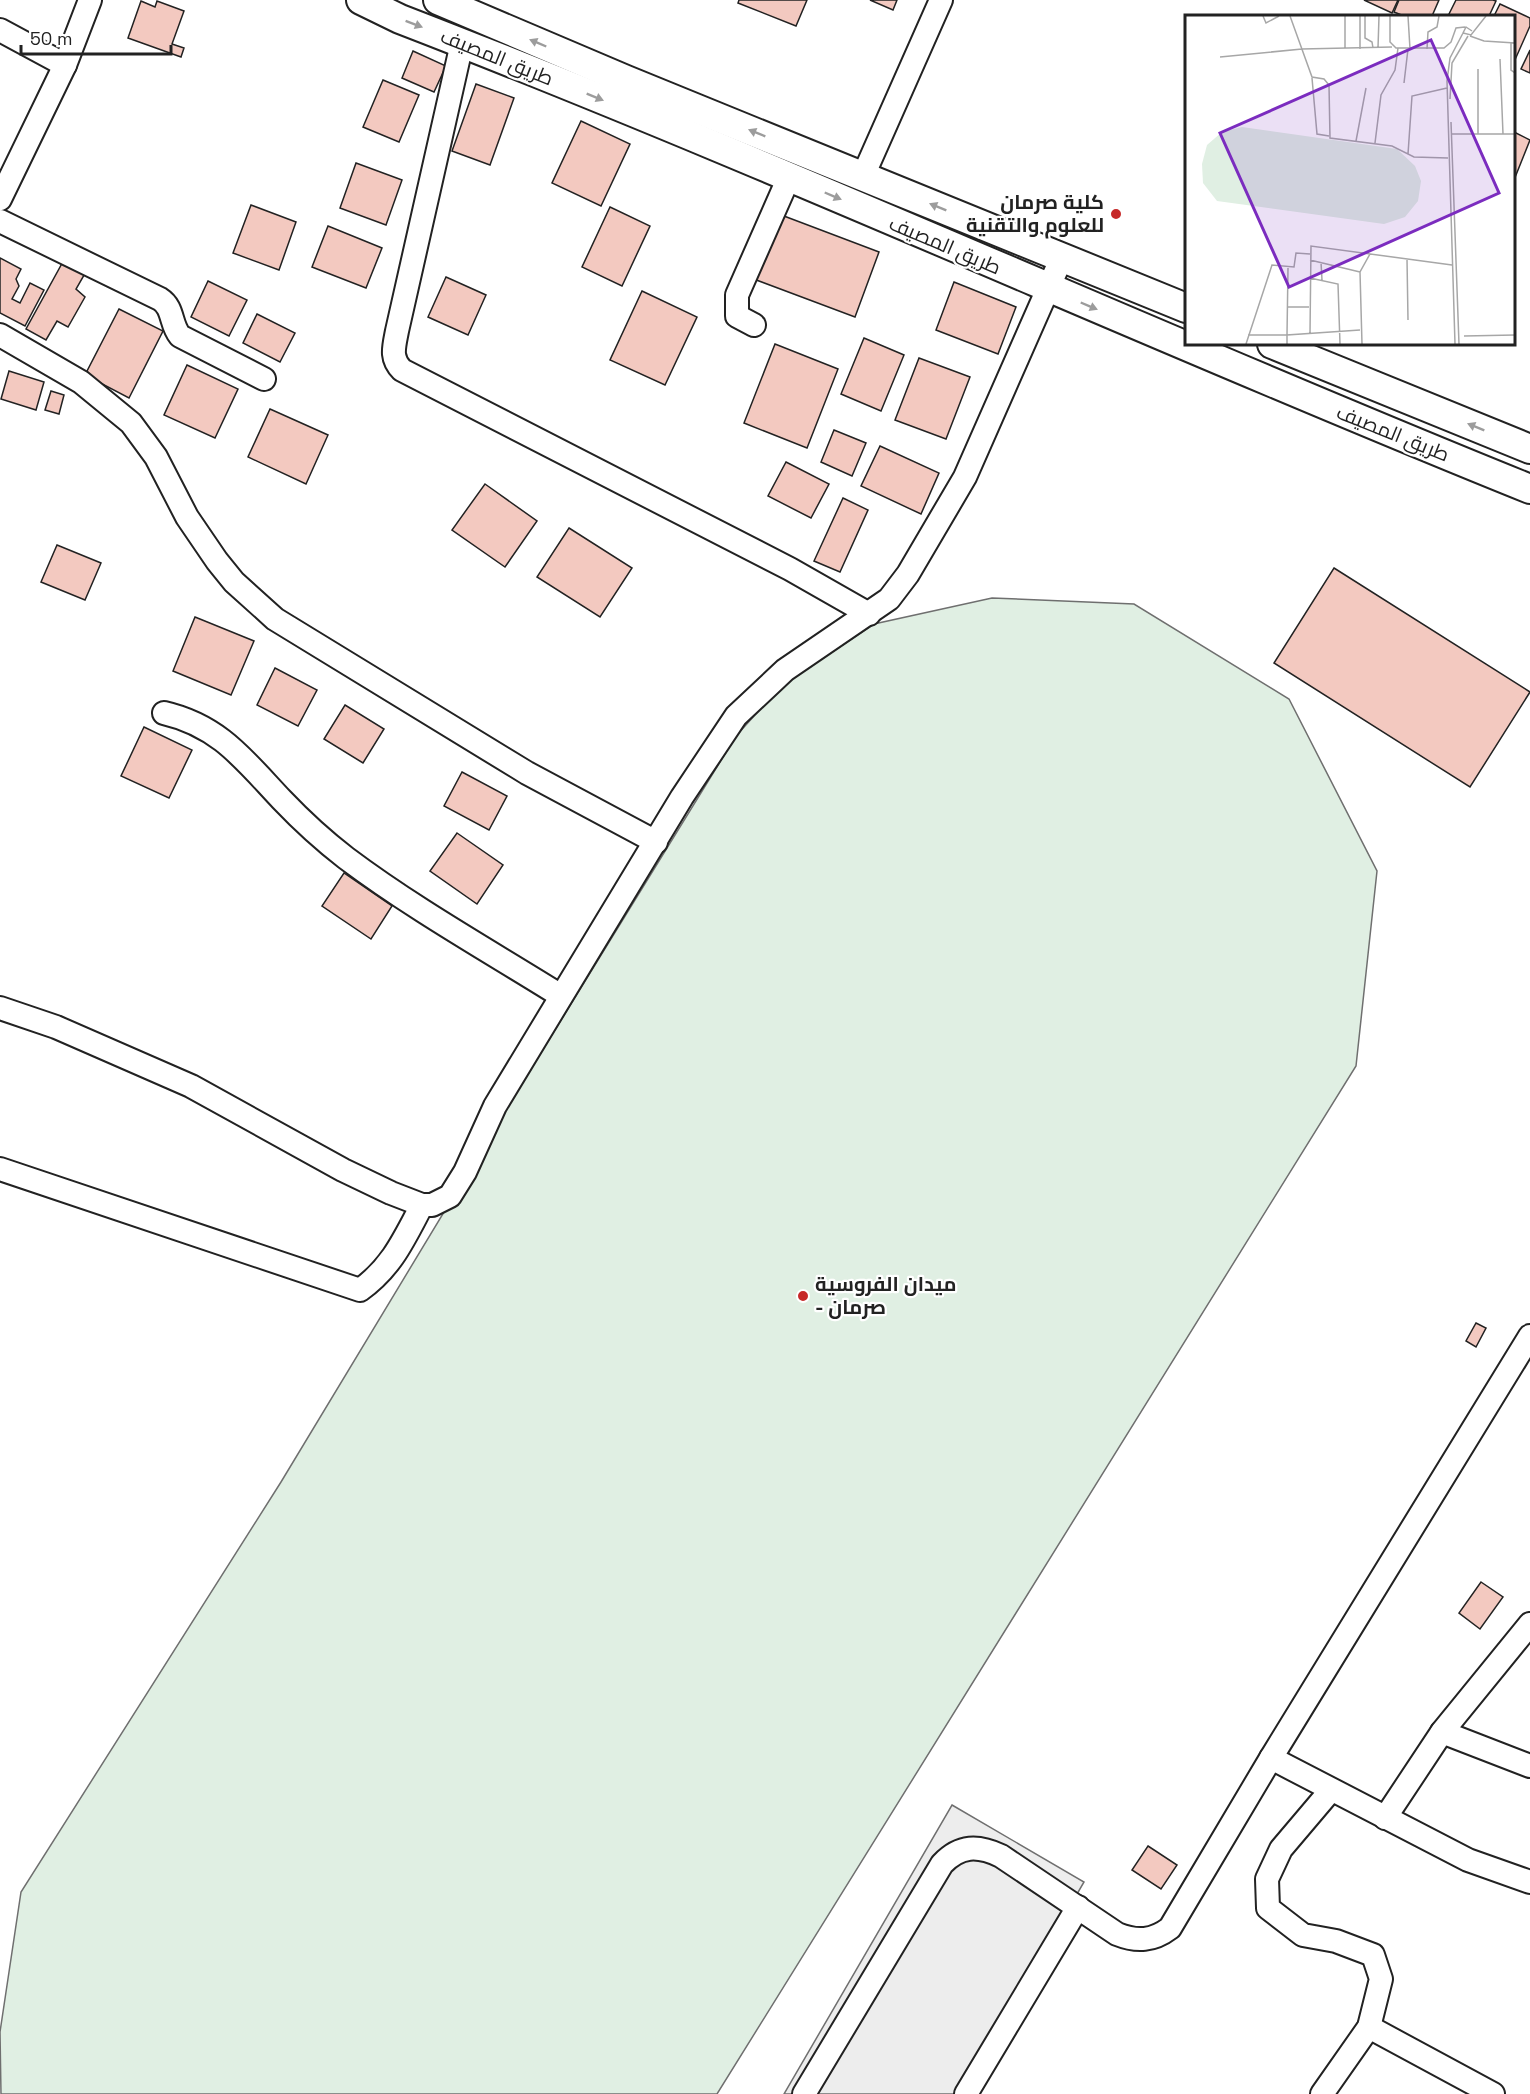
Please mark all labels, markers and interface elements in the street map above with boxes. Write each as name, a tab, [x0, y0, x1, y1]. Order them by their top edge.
inset map	[1185, 15, 1515, 345]
scale bar	[21, 18, 171, 56]
one-way arrow	[405, 20, 423, 30]
street label: طريق المصيف	[437, 23, 557, 91]
text: 50 m	[30, 27, 72, 50]
one-way arrow	[529, 38, 547, 48]
one-way arrow	[586, 93, 604, 102]
one-way arrow	[748, 128, 766, 138]
place label: كلية صرمان للعلوم والتقنية	[966, 189, 1104, 239]
one-way arrow	[824, 192, 842, 201]
one-way arrow	[929, 202, 947, 211]
marker: كلية صرمان للعلوم والتقنية	[1109, 207, 1123, 221]
street label: طريق المصيف	[885, 210, 1005, 280]
one-way arrow	[1081, 301, 1099, 311]
street label: طريق المصيف	[1333, 399, 1453, 467]
one-way arrow	[1467, 422, 1485, 431]
place label: ميدان الفروسية - صرمان	[815, 1271, 957, 1320]
marker: ميدان الفروسية - صرمان	[796, 1289, 810, 1303]

